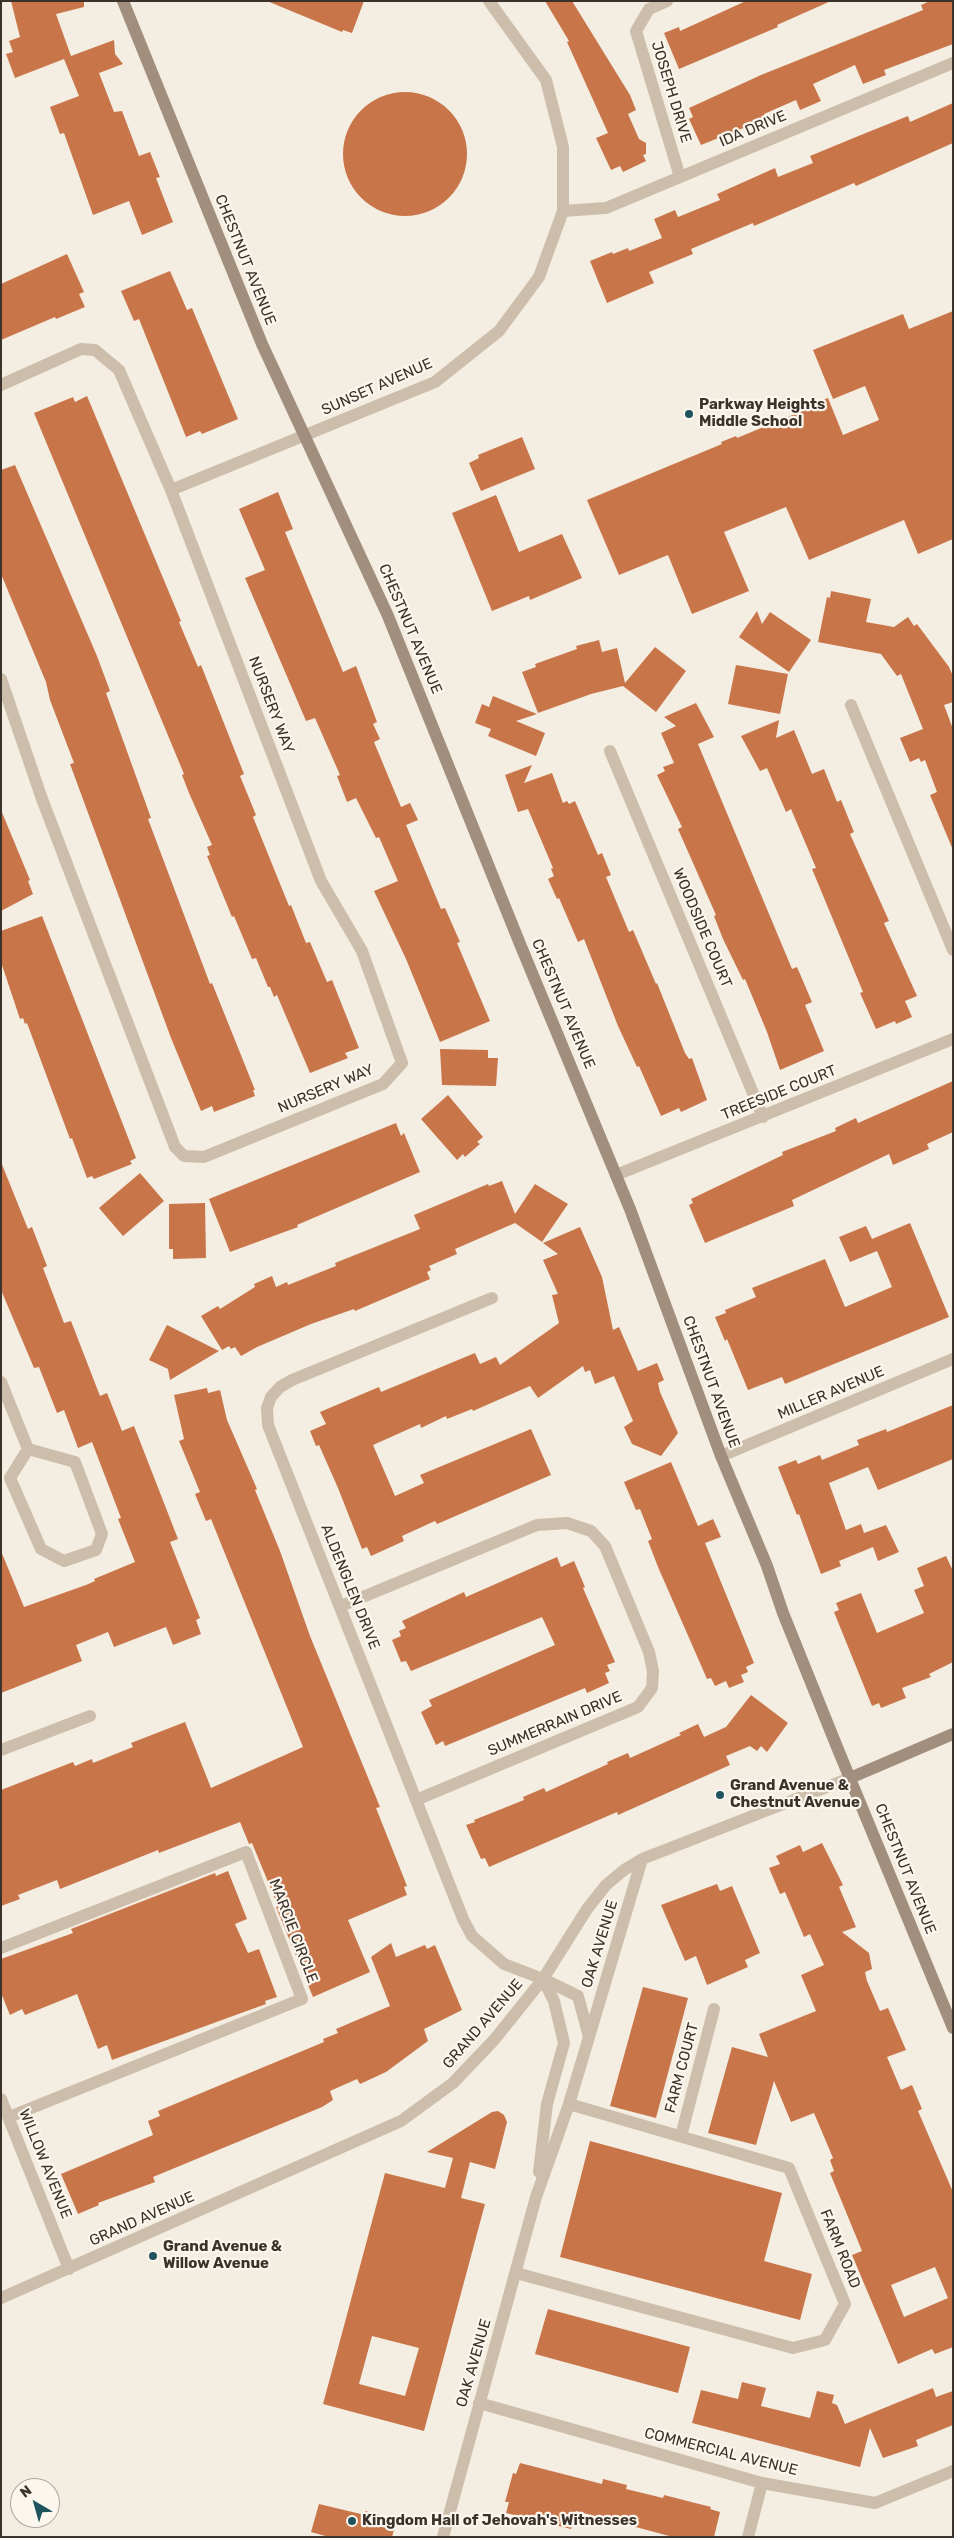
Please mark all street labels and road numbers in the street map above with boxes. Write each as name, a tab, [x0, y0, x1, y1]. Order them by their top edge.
street label: JOSEPH DRIVE	[647, 39, 695, 145]
street label: IDA DRIVE	[717, 107, 789, 151]
street label: CHESTNUT AVENUE	[211, 192, 279, 328]
street label: SUNSET AVENUE	[319, 355, 435, 419]
street label: CHESTNUT AVENUE	[375, 561, 445, 697]
street label: NURSERY WAY	[244, 654, 298, 756]
street label: WOODSIDE COURT	[669, 866, 735, 990]
street label: CHESTNUT AVENUE	[528, 936, 598, 1072]
street label: NURSERY WAY	[275, 1061, 377, 1117]
street label: TREESIDE COURT	[719, 1062, 839, 1124]
street label: CHESTNUT AVENUE	[679, 1313, 743, 1451]
street label: MILLER AVENUE	[775, 1362, 887, 1424]
street label: ALDENGLEN DRIVE	[317, 1522, 383, 1652]
street label: SUMMERRAIN DRIVE	[485, 1688, 625, 1760]
street label: CHESTNUT AVENUE	[871, 1801, 939, 1937]
street label: MARCIE CIRCLE	[265, 1876, 321, 1986]
street label: OAK AVENUE	[578, 1898, 622, 1990]
street label: GRAND AVENUE	[439, 1976, 527, 2072]
street label: FARM COURT	[661, 2021, 703, 2115]
street label: WILLOW AVENUE	[15, 2106, 75, 2222]
street label: GRAND AVENUE	[87, 2188, 197, 2250]
street label: FARM ROAD	[816, 2207, 864, 2291]
street label: OAK AVENUE	[453, 2317, 495, 2409]
street label: COMMERCIAL AVENUE	[642, 2424, 800, 2480]

